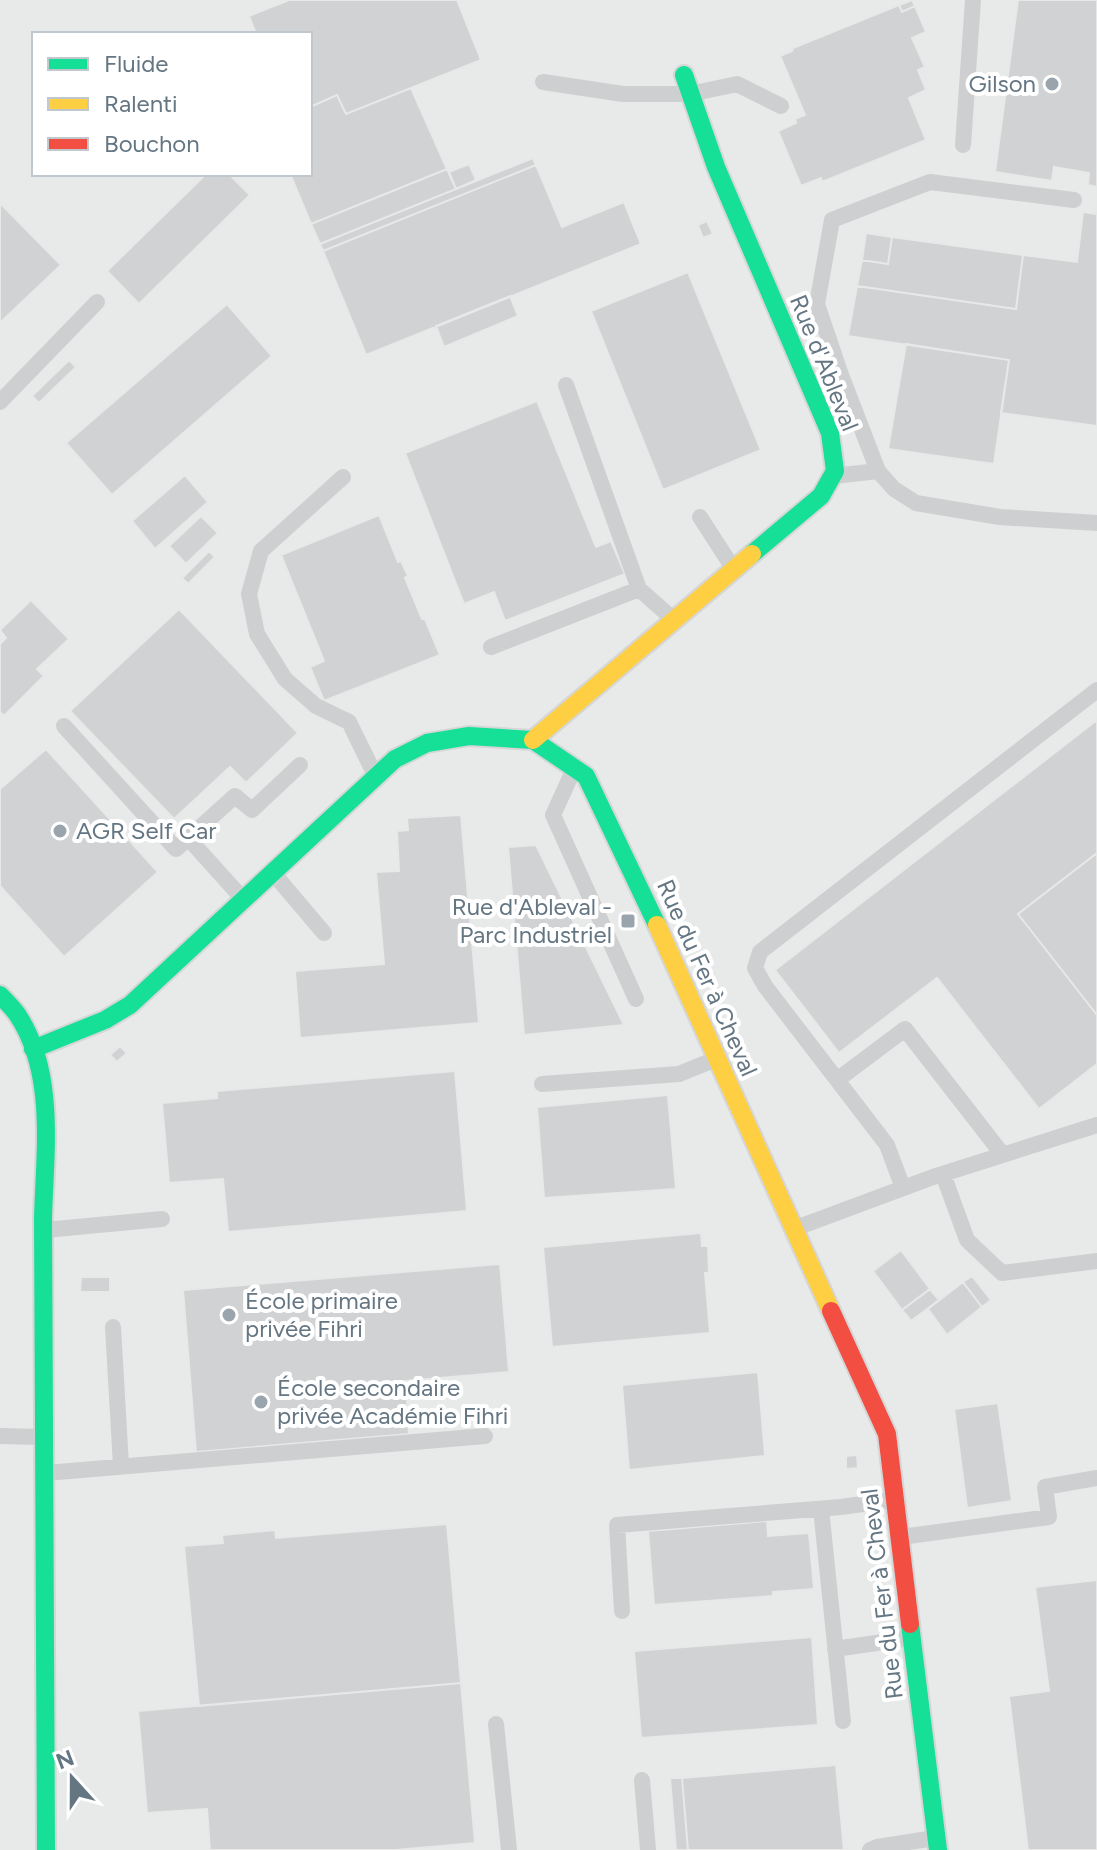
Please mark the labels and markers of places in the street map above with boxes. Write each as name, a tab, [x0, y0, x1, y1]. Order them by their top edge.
place label: Gilson	[968, 69, 1036, 98]
marker: Gilson	[1043, 75, 1061, 93]
place label: AGR Self Car	[76, 816, 216, 845]
marker: AGR Self Car	[51, 822, 69, 840]
place label: Rue d'Ableval - Parc Industriel	[452, 892, 612, 949]
marker: Rue d'Ableval - Parc Industriel	[619, 912, 637, 930]
place label: École primaire privée Fihri	[245, 1286, 398, 1343]
marker: École primaire privée Fihri	[220, 1306, 238, 1324]
place label: École secondaire privée Académie Fihri	[277, 1373, 508, 1430]
marker: École secondaire privée Académie Fihri	[252, 1393, 270, 1411]

